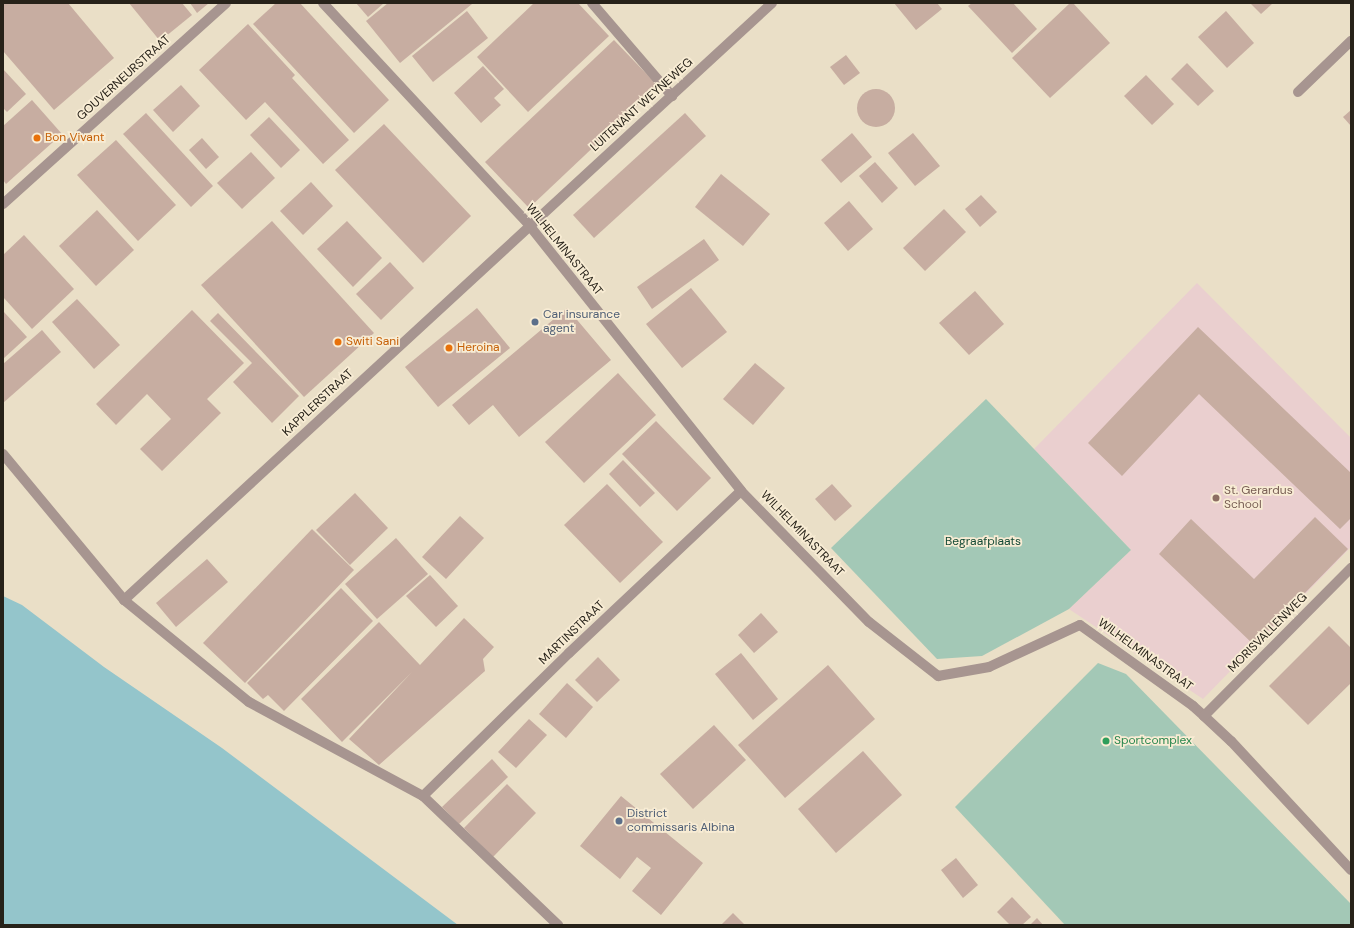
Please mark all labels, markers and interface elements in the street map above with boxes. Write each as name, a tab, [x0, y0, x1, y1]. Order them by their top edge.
street label: GOUVERNEURSTRAAT	[74, 32, 174, 124]
street label: LUITENANT WEYNEWEG	[588, 55, 696, 155]
place label: Bon Vivant	[45, 131, 104, 145]
marker: Bon Vivant	[32, 133, 42, 143]
street label: WILHELMINASTRAAT	[523, 201, 605, 299]
place label: Car insurance agent	[543, 308, 620, 336]
marker: Car insurance agent	[530, 317, 540, 327]
place label: Switi Sani	[346, 335, 399, 349]
marker: Switi Sani	[333, 337, 343, 347]
place label: Heroina	[457, 341, 500, 355]
marker: Heroina	[444, 343, 454, 353]
street label: KAPPLERSTRAAT	[280, 367, 356, 439]
place label: St. Gerardus School	[1224, 484, 1293, 512]
street label: WILHELMINASTRAAT	[757, 488, 847, 580]
marker: St. Gerardus School	[1211, 493, 1221, 503]
park label: Begraafplaats	[945, 535, 1021, 549]
street label: MORISVALLENWEG	[1225, 590, 1311, 676]
street label: MARTINSTRAAT	[536, 598, 608, 668]
street label: WILHELMINASTRAAT	[1095, 616, 1195, 694]
place label: Sportcomplex	[1114, 734, 1192, 748]
marker: Sportcomplex	[1101, 736, 1111, 746]
place label: District commissaris Albina	[627, 807, 735, 835]
marker: District commissaris Albina	[614, 816, 624, 826]

